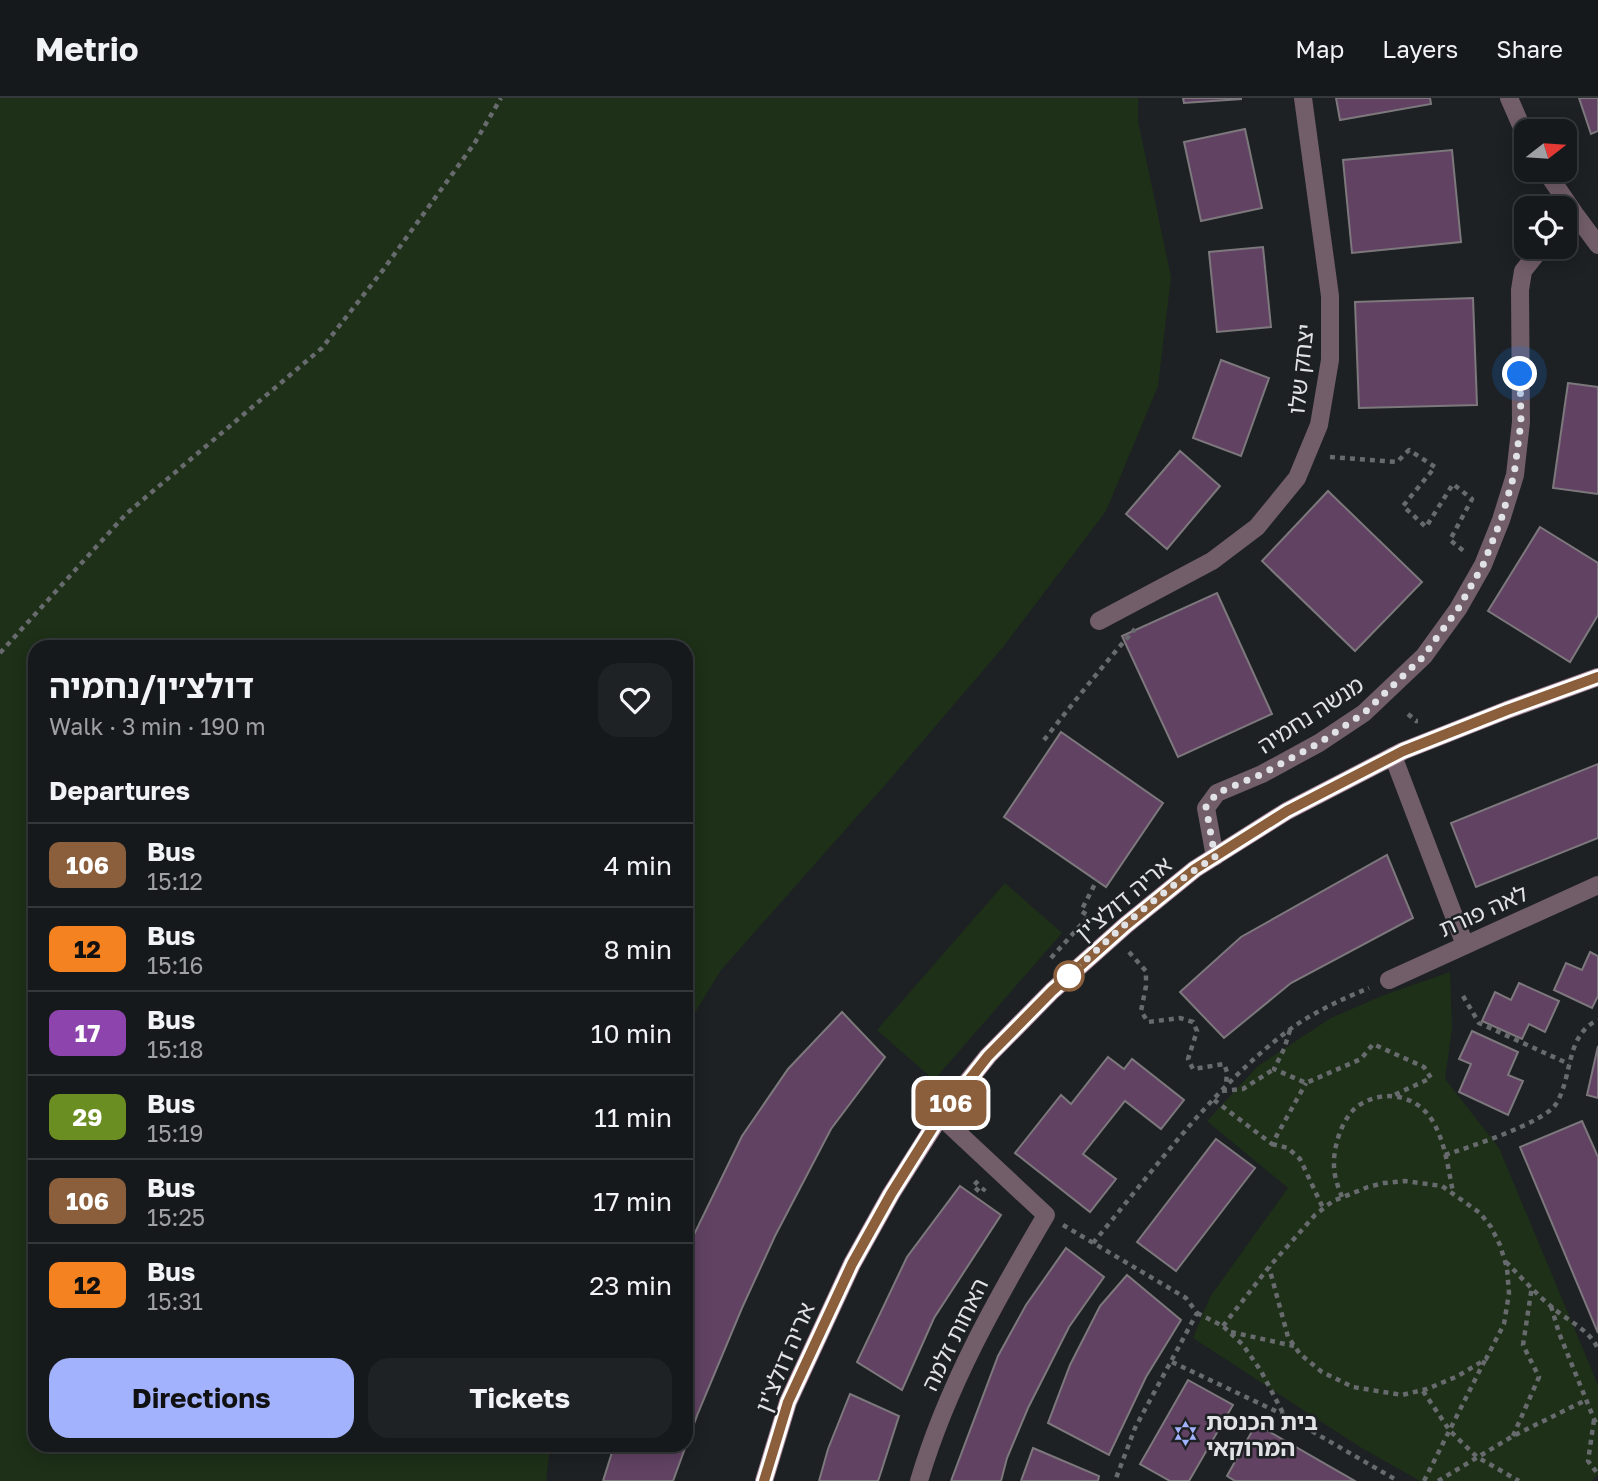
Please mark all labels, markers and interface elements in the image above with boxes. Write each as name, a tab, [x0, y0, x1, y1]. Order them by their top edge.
text: Metrio	[35, 29, 139, 68]
text: Map	[1295, 34, 1344, 63]
text: Layers	[1382, 34, 1458, 63]
text: Share	[1496, 34, 1563, 63]
north arrow	[1514, 119, 1577, 182]
map controls	[1514, 119, 1577, 259]
button: locate	[1514, 196, 1577, 259]
street label: יצחק שלו	[1281, 322, 1319, 416]
your location	[1502, 356, 1537, 391]
button: heart	[598, 663, 672, 737]
text: דולצ׳ין/נחמיה	[49, 666, 254, 705]
street label: מנשה נחמיה	[1252, 669, 1368, 759]
text: Walk · 3 min · 190 m	[49, 712, 266, 740]
text: Departures	[49, 775, 190, 806]
text: Bus	[147, 836, 195, 867]
text: 106	[66, 850, 109, 879]
text: 4 min	[604, 850, 672, 881]
street label: אריה דולצ'ין	[1069, 850, 1177, 946]
text: 15:12	[147, 867, 203, 895]
street label: לאה פורת	[1434, 878, 1532, 942]
text: Bus	[147, 920, 195, 951]
text: 12	[74, 934, 101, 963]
text: 8 min	[604, 934, 672, 965]
text: 15:16	[147, 951, 203, 979]
unlabelled marker	[1054, 961, 1084, 991]
text: Bus	[147, 1004, 195, 1035]
text: 17	[75, 1018, 100, 1047]
text: 10 min	[591, 1018, 672, 1049]
text: 15:18	[147, 1035, 204, 1063]
line badge: 106	[911, 1080, 991, 1126]
text: Bus	[147, 1088, 195, 1119]
text: 106	[929, 1088, 973, 1117]
text: 29	[73, 1102, 102, 1131]
text: 11 min	[594, 1102, 672, 1133]
text: 15:19	[147, 1119, 203, 1147]
text: Bus	[147, 1172, 195, 1203]
text: 106	[66, 1186, 109, 1215]
text: 17 min	[593, 1186, 672, 1217]
text: 15:25	[147, 1203, 205, 1231]
text: Bus	[147, 1256, 195, 1287]
text: 12	[74, 1270, 101, 1299]
text: 23 min	[589, 1270, 672, 1301]
street label: האחות זלמה	[915, 1273, 993, 1395]
text: 15:31	[147, 1287, 203, 1315]
street label: אריה דולצ'ין	[748, 1298, 820, 1416]
button: Directions	[49, 1358, 354, 1438]
button: Tickets	[368, 1358, 672, 1438]
place label: בית הכנסת המרוקאי	[1206, 1407, 1318, 1461]
synagogue icon: בית הכנסת המרוקאי	[1172, 1420, 1200, 1448]

